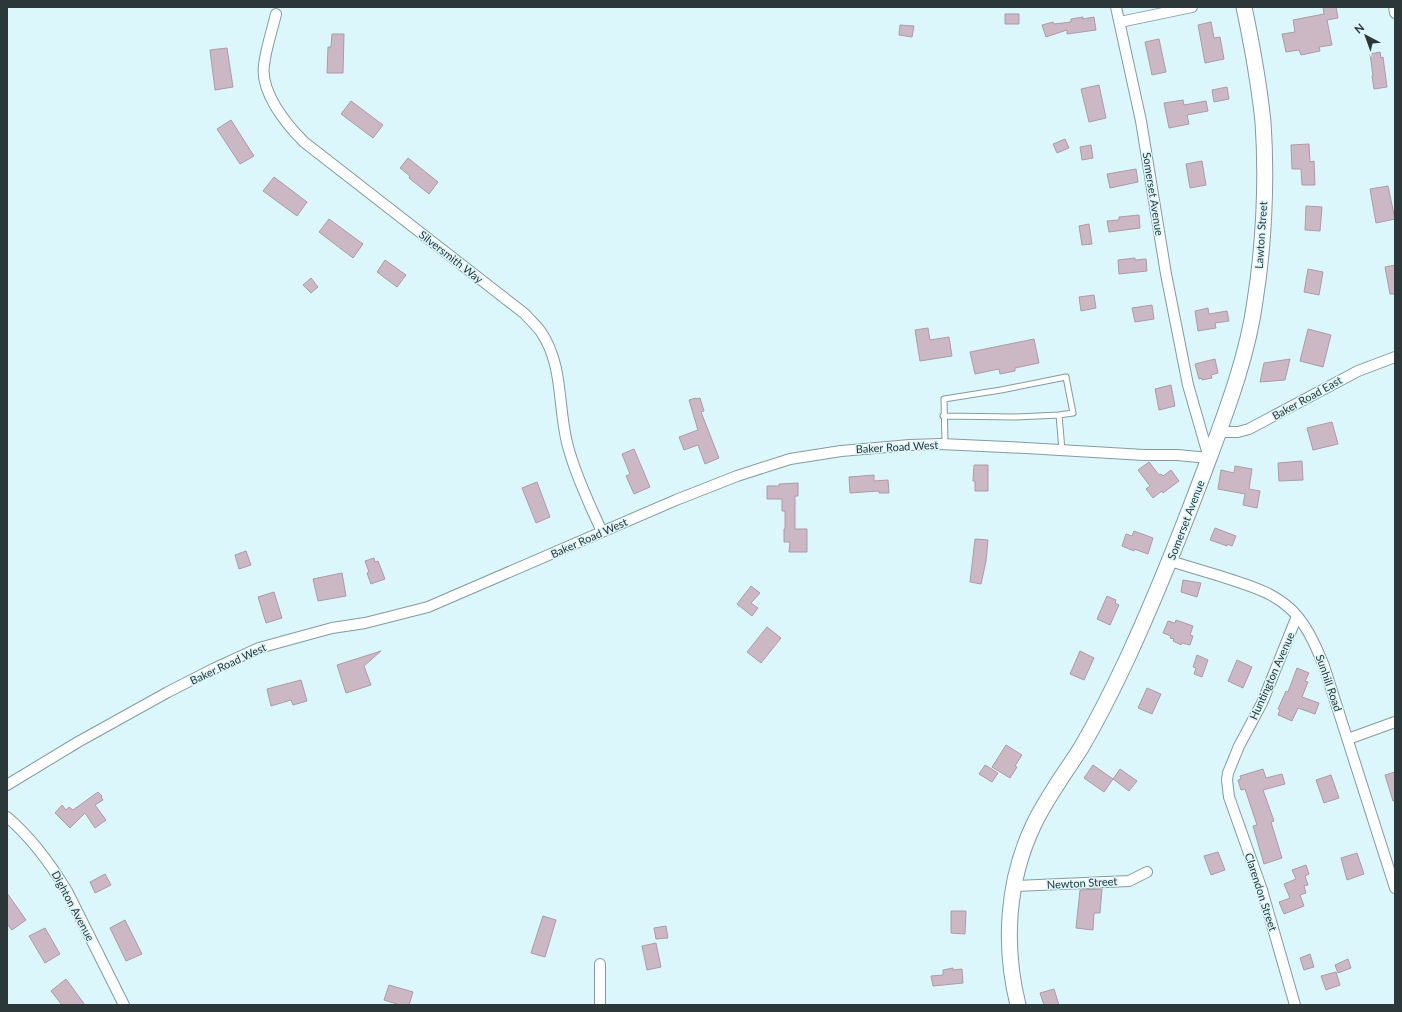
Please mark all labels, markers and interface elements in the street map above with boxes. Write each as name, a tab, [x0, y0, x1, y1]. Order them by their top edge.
north arrow	[1346, 16, 1386, 56]
text: N	[1352, 20, 1367, 36]
street label: Somerset Avenue	[1140, 151, 1167, 237]
street label: Lawton Street	[1252, 201, 1269, 269]
street label: Silversmith Way	[417, 228, 486, 286]
street label: Baker Road East	[1270, 373, 1344, 422]
street label: Baker Road West	[855, 438, 939, 455]
street label: Somerset Avenue	[1164, 478, 1207, 562]
street label: Baker Road West	[548, 515, 629, 560]
street label: Huntington Avenue	[1246, 630, 1297, 722]
street label: Baker Road West	[188, 640, 268, 687]
street label: Sunhill Road	[1314, 653, 1345, 713]
street label: Clarendon Street	[1243, 851, 1280, 933]
street label: Dighton Avenue	[49, 868, 98, 943]
street label: Newton Street	[1046, 874, 1118, 891]

